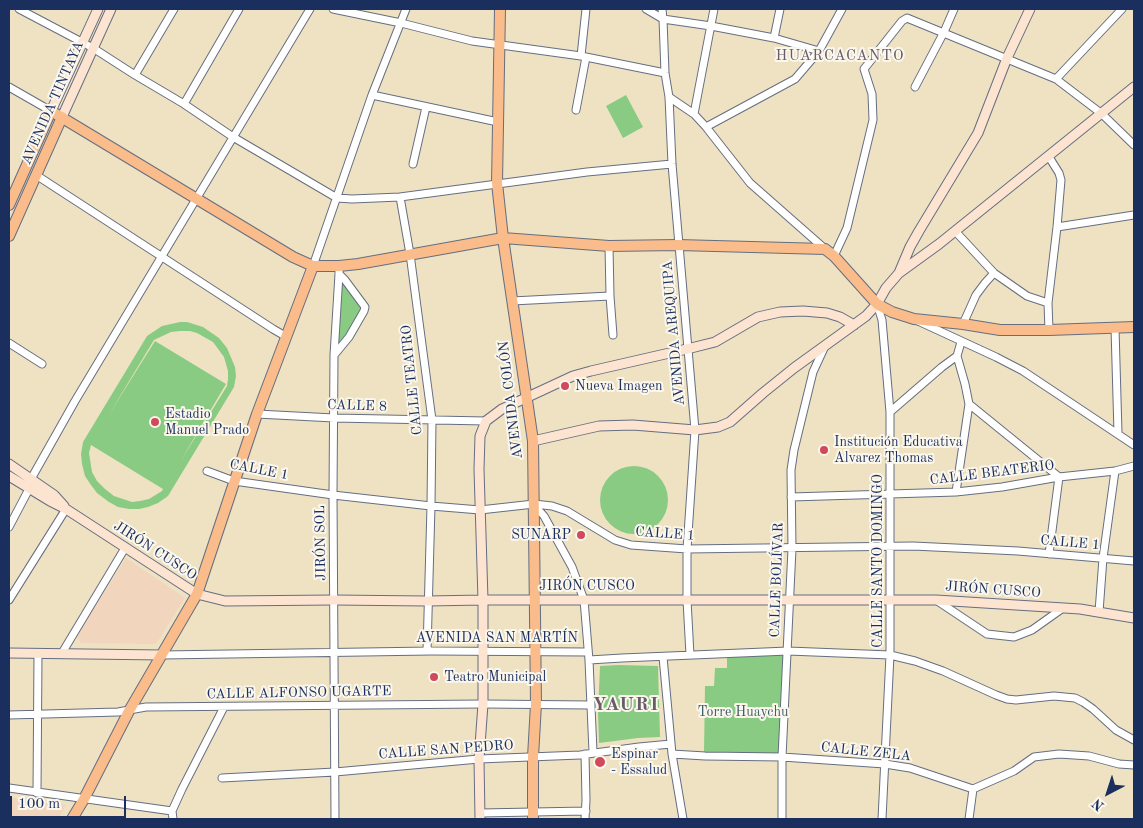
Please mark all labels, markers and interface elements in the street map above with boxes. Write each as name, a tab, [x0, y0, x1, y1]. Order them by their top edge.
street label: AVENIDA TINTAYA	[18, 39, 88, 167]
district label: HUARCACANTO	[774, 47, 906, 65]
street label: AVENIDA AREQUIPA	[659, 260, 689, 406]
street label: CALLE TEATRO	[398, 324, 426, 436]
street label: AVENIDA COLÓN	[495, 340, 527, 460]
place label: Nueva Imagen	[575, 378, 663, 394]
marker: Nueva Imagen	[559, 380, 571, 392]
street label: CALLE 8	[327, 397, 387, 415]
place label: Estadio Manuel Prado	[165, 406, 249, 438]
marker: Estadio Manuel Prado	[149, 416, 161, 428]
place label: Institución Educativa Alvarez Thomas	[834, 434, 963, 467]
marker: Institución Educativa Alvarez Thomas	[818, 444, 830, 456]
street label: CALLE 1	[228, 456, 290, 484]
street label: CALLE BEATERIO	[929, 457, 1055, 489]
street label: CALLE SANTO DOMINGO	[870, 474, 886, 648]
street label: JIRÓN SOL	[312, 505, 330, 581]
street label: JIRÓN CUSCO	[110, 518, 200, 584]
street label: CALLE BOLÍVAR	[767, 522, 787, 638]
street label: CALLE 1	[635, 524, 695, 544]
place label: SUNARP	[511, 527, 571, 543]
marker: SUNARP	[575, 529, 587, 541]
street label: CALLE 1	[1039, 532, 1101, 554]
street label: JIRÓN CUSCO	[539, 578, 635, 594]
street label: JIRÓN CUSCO	[945, 578, 1041, 602]
street label: AVENIDA SAN MARTÍN	[416, 630, 578, 646]
place label: Teatro Municipal	[444, 669, 546, 685]
marker: Teatro Municipal	[428, 671, 440, 683]
street label: CALLE ALFONSO UGARTE	[206, 683, 392, 703]
district label: YAURI	[592, 694, 660, 716]
park label: Torre Huaychu	[698, 704, 788, 720]
street label: CALLE SAN PEDRO	[378, 737, 514, 763]
street label: CALLE ZELA	[820, 739, 912, 765]
place label: Espinar - Essalud	[611, 746, 667, 779]
marker: Espinar - Essalud	[593, 755, 607, 769]
north arrow	[1083, 768, 1133, 818]
scale bar	[12, 786, 129, 818]
text: N	[1090, 796, 1107, 813]
text: 100 m	[18, 797, 60, 812]

